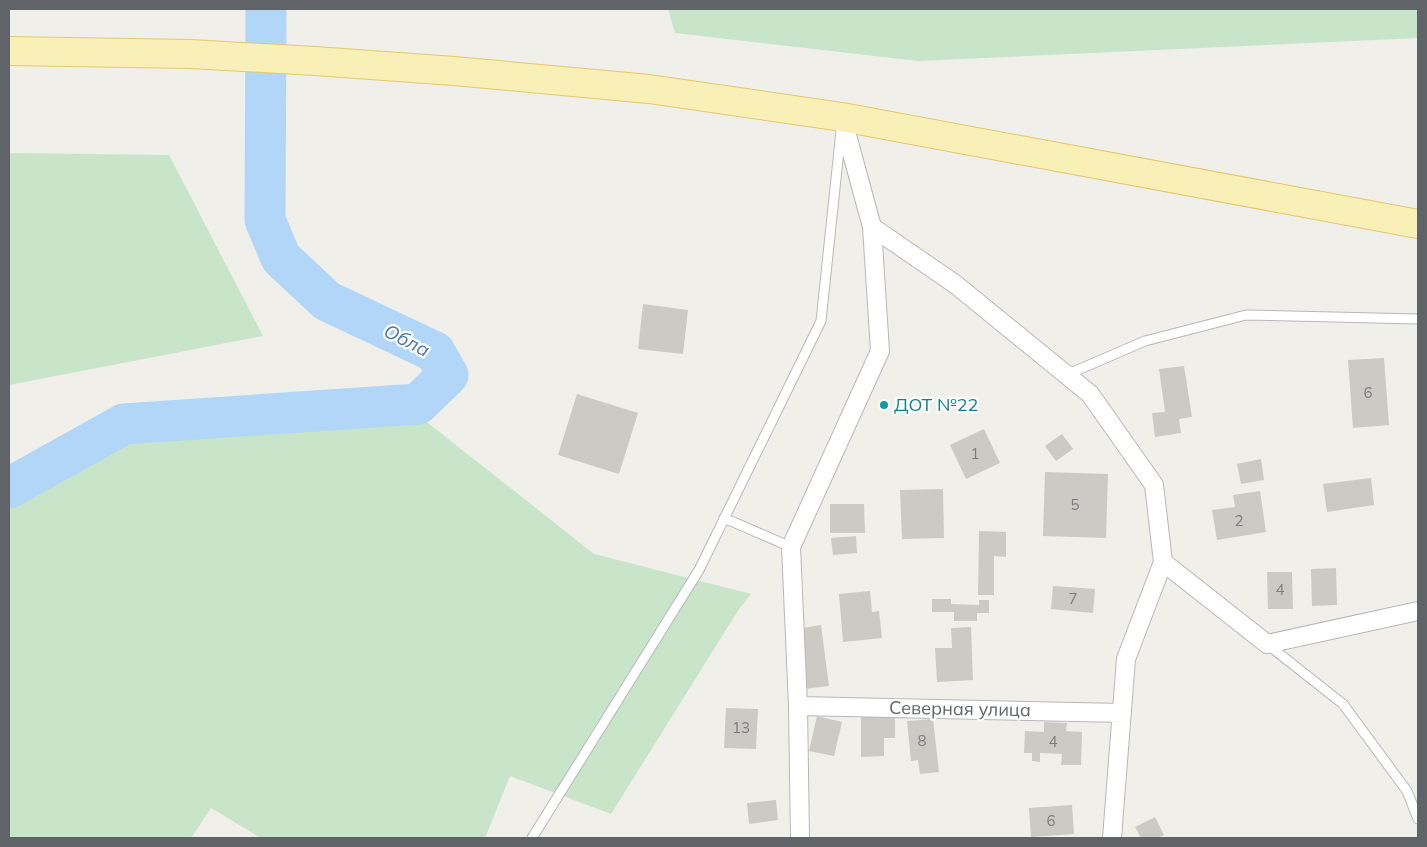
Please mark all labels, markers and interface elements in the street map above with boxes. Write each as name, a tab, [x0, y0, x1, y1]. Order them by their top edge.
water label: Обла	[380, 318, 434, 362]
house number: 6	[1363, 383, 1373, 402]
place label: ДОТ №22	[894, 393, 978, 416]
marker: ДОТ №22	[878, 399, 890, 411]
house number: 1	[970, 444, 980, 463]
house number: 5	[1070, 495, 1080, 514]
house number: 2	[1234, 511, 1244, 530]
house number: 4	[1275, 580, 1285, 599]
house number: 7	[1068, 589, 1078, 608]
street label: Северная улица	[889, 696, 1031, 721]
house number: 13	[732, 718, 750, 737]
house number: 8	[917, 731, 927, 750]
house number: 4	[1048, 732, 1058, 751]
house number: 6	[1046, 811, 1056, 830]

